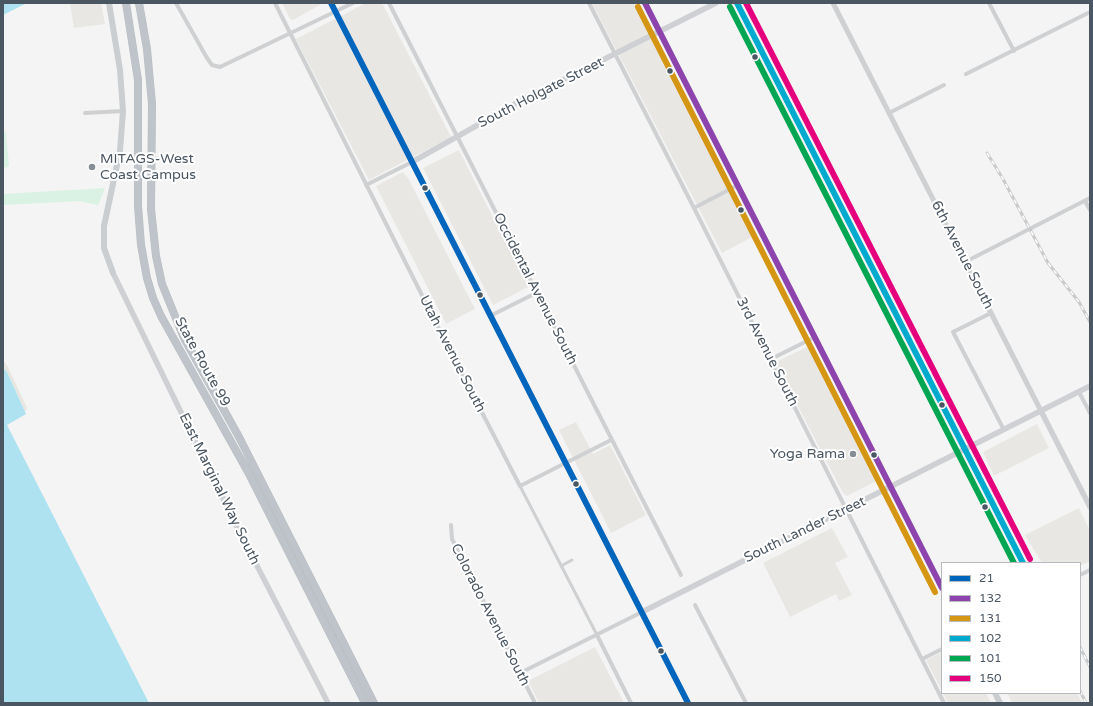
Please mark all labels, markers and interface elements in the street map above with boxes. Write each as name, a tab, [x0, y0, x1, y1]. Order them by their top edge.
unlabelled marker	[750, 52, 760, 62]
street label: South Holgate Street	[475, 54, 607, 132]
unlabelled marker	[665, 66, 675, 76]
place label: MITAGS-West Coast Campus	[100, 151, 196, 184]
marker: MITAGS-West Coast Campus	[87, 162, 97, 172]
unlabelled marker	[420, 183, 430, 193]
street label: 6th Avenue South	[927, 198, 997, 312]
unlabelled marker	[736, 205, 746, 215]
street label: Occidental Avenue South	[489, 210, 581, 368]
unlabelled marker	[475, 290, 485, 300]
street label: Utah Avenue South	[415, 293, 489, 415]
street label: 3rd Avenue South	[732, 295, 802, 409]
street label: State Route 99	[171, 314, 233, 410]
unlabelled marker	[937, 400, 947, 410]
street label: East Marginal Way South	[175, 410, 263, 568]
place label: Yoga Rama	[770, 446, 845, 462]
marker: Yoga Rama	[848, 449, 858, 459]
unlabelled marker	[869, 450, 879, 460]
unlabelled marker	[571, 479, 581, 489]
street label: South Lander Street	[741, 493, 869, 567]
unlabelled marker	[980, 502, 990, 512]
street label: Colorado Avenue South	[447, 541, 533, 689]
legend	[941, 562, 1081, 694]
text: 21	[979, 571, 994, 585]
text: 132	[979, 591, 1002, 605]
text: 131	[979, 611, 1002, 625]
text: 102	[979, 631, 1002, 645]
unlabelled marker	[656, 646, 666, 656]
text: 101	[979, 651, 1002, 665]
text: 150	[979, 671, 1002, 685]

